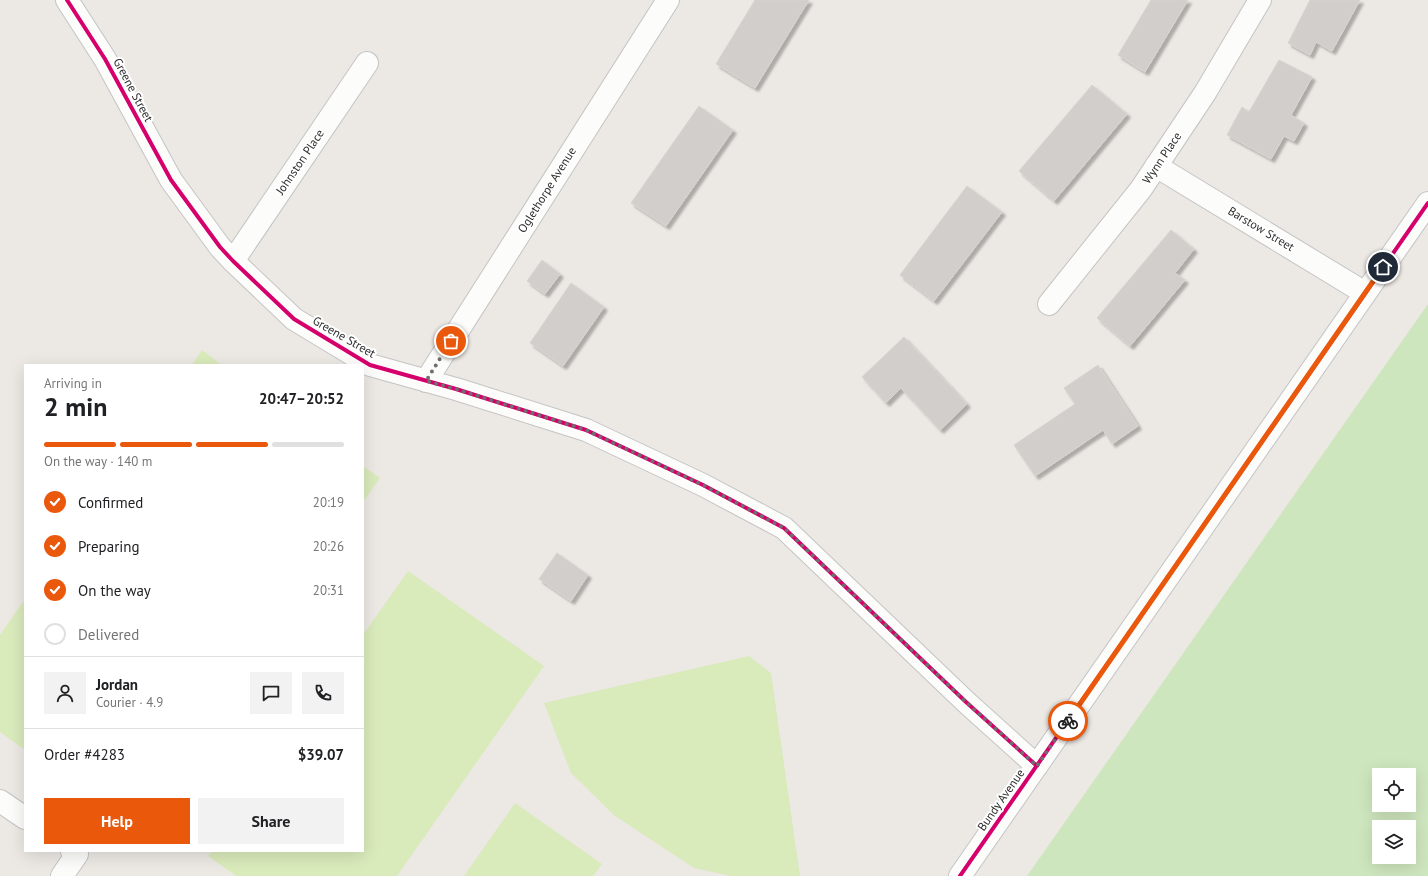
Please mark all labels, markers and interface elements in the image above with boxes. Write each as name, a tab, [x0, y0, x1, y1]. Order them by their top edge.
street label: Greene Street	[110, 55, 156, 124]
street label: Johnston Place	[272, 126, 327, 198]
street label: Wynn Place	[1139, 129, 1184, 186]
street label: Oglethorpe Avenue	[514, 144, 579, 235]
street label: Barstow Street	[1225, 203, 1297, 254]
pin	[1366, 250, 1400, 284]
icon: home	[1372, 256, 1394, 278]
street label: Greene Street	[310, 313, 378, 361]
pin	[434, 324, 468, 358]
icon: bag	[440, 330, 462, 352]
text: Arriving in	[44, 375, 102, 392]
text: 20:47–20:52	[259, 389, 344, 408]
text: 2 min	[44, 390, 107, 423]
text: On the way · 140 m	[44, 453, 152, 470]
icon: check	[44, 491, 66, 513]
text: Confirmed	[78, 493, 143, 512]
text: 20:19	[313, 494, 344, 511]
icon: check	[44, 535, 66, 557]
text: Preparing	[78, 537, 140, 556]
text: 20:26	[313, 538, 344, 555]
icon: check	[44, 579, 66, 601]
text: On the way	[78, 581, 151, 600]
text: 20:31	[313, 582, 344, 599]
text: Delivered	[78, 625, 139, 644]
button: person	[44, 672, 86, 714]
button: chat	[250, 672, 292, 714]
button: phone	[302, 672, 344, 714]
text: Jordan	[96, 675, 138, 694]
text: Courier · 4.9	[96, 694, 163, 711]
courier	[1048, 701, 1088, 741]
icon: bike	[1057, 710, 1079, 732]
text: Order #4283	[44, 745, 125, 764]
text: $39.07	[298, 745, 344, 764]
street label: Bundy Avenue	[974, 766, 1027, 833]
map controls	[1372, 768, 1416, 864]
button: locate	[1372, 768, 1416, 812]
button: Help	[44, 798, 190, 844]
button: Share	[198, 798, 344, 844]
button: layers	[1372, 820, 1416, 864]

